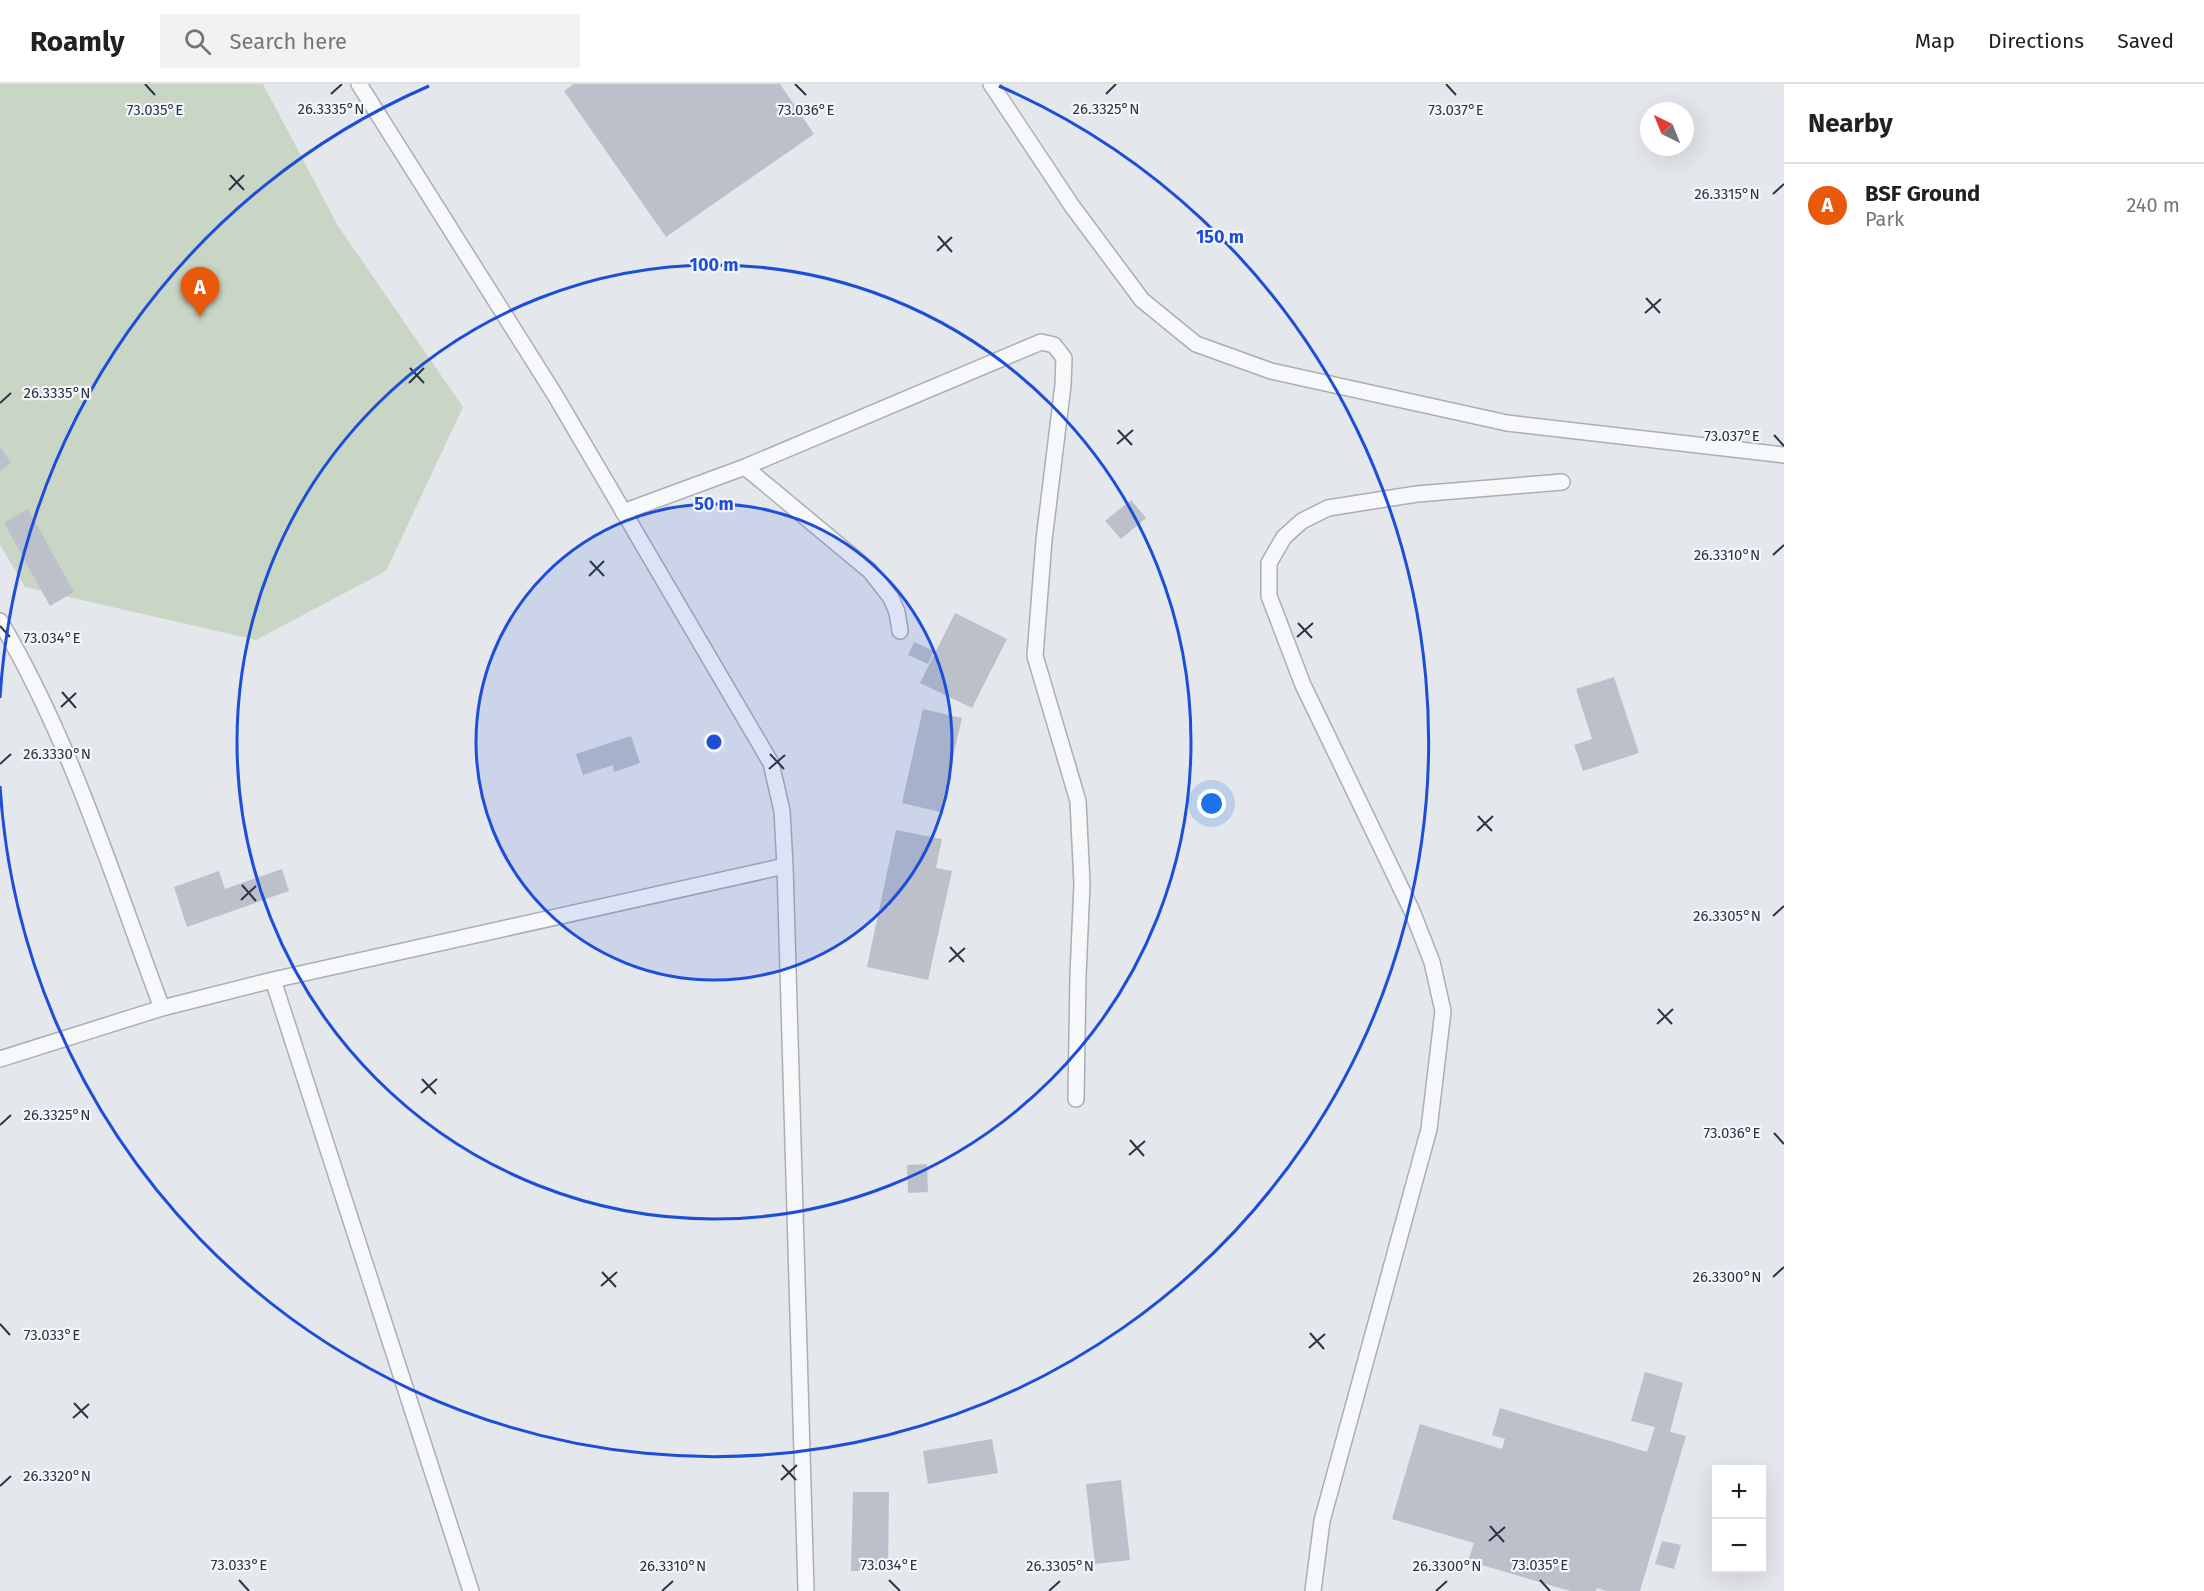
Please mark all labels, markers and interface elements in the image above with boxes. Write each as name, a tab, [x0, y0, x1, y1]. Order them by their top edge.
search box	[160, 14, 580, 68]
text: Roamly	[30, 25, 124, 58]
icon: search	[181, 25, 214, 58]
text: Search here	[229, 28, 347, 55]
text: Map	[1915, 28, 1955, 54]
text: Directions	[1988, 28, 2084, 54]
text: Saved	[2117, 28, 2174, 54]
text: 26.3335°N	[297, 100, 365, 118]
text: 26.3325°N	[1073, 100, 1139, 118]
text: 73.035°E	[127, 101, 183, 119]
text: 73.036°E	[778, 101, 834, 119]
text: 73.037°E	[1428, 101, 1484, 119]
north arrow	[1640, 102, 1694, 156]
text: Nearby	[1808, 108, 1893, 139]
text: BSF Ground	[1865, 180, 1980, 207]
text: 26.3315°N	[1694, 185, 1760, 203]
text: A	[1822, 193, 1833, 217]
text: 240 m	[2126, 193, 2180, 217]
text: Park	[1865, 207, 1904, 231]
text: 150 m	[1196, 226, 1244, 248]
text: 100 m	[690, 254, 738, 276]
pin: A	[180, 268, 220, 317]
text: 26.3335°N	[23, 384, 91, 402]
text: 73.037°E	[1704, 427, 1760, 445]
text: 50 m	[694, 493, 734, 515]
text: 26.3310°N	[1694, 546, 1760, 564]
text: 73.034°E	[24, 629, 80, 647]
centre of rings	[704, 732, 724, 752]
text: 26.3330°N	[23, 745, 91, 763]
your location	[1197, 789, 1226, 818]
text: 26.3305°N	[1693, 907, 1761, 925]
text: 26.3325°N	[24, 1106, 90, 1124]
text: 73.036°E	[1704, 1124, 1760, 1142]
text: 26.3300°N	[1693, 1268, 1761, 1286]
text: 73.033°E	[24, 1326, 80, 1344]
map controls	[1712, 1465, 1766, 1573]
button: +	[1712, 1465, 1766, 1519]
text: 26.3320°N	[23, 1467, 91, 1485]
button: −	[1712, 1519, 1766, 1573]
text: 73.033°E	[211, 1556, 267, 1574]
text: 73.034°E	[861, 1556, 917, 1574]
text: 73.035°E	[1512, 1556, 1568, 1574]
text: 26.3310°N	[640, 1557, 706, 1575]
text: 26.3305°N	[1026, 1557, 1094, 1575]
text: 26.3300°N	[1413, 1557, 1481, 1575]

